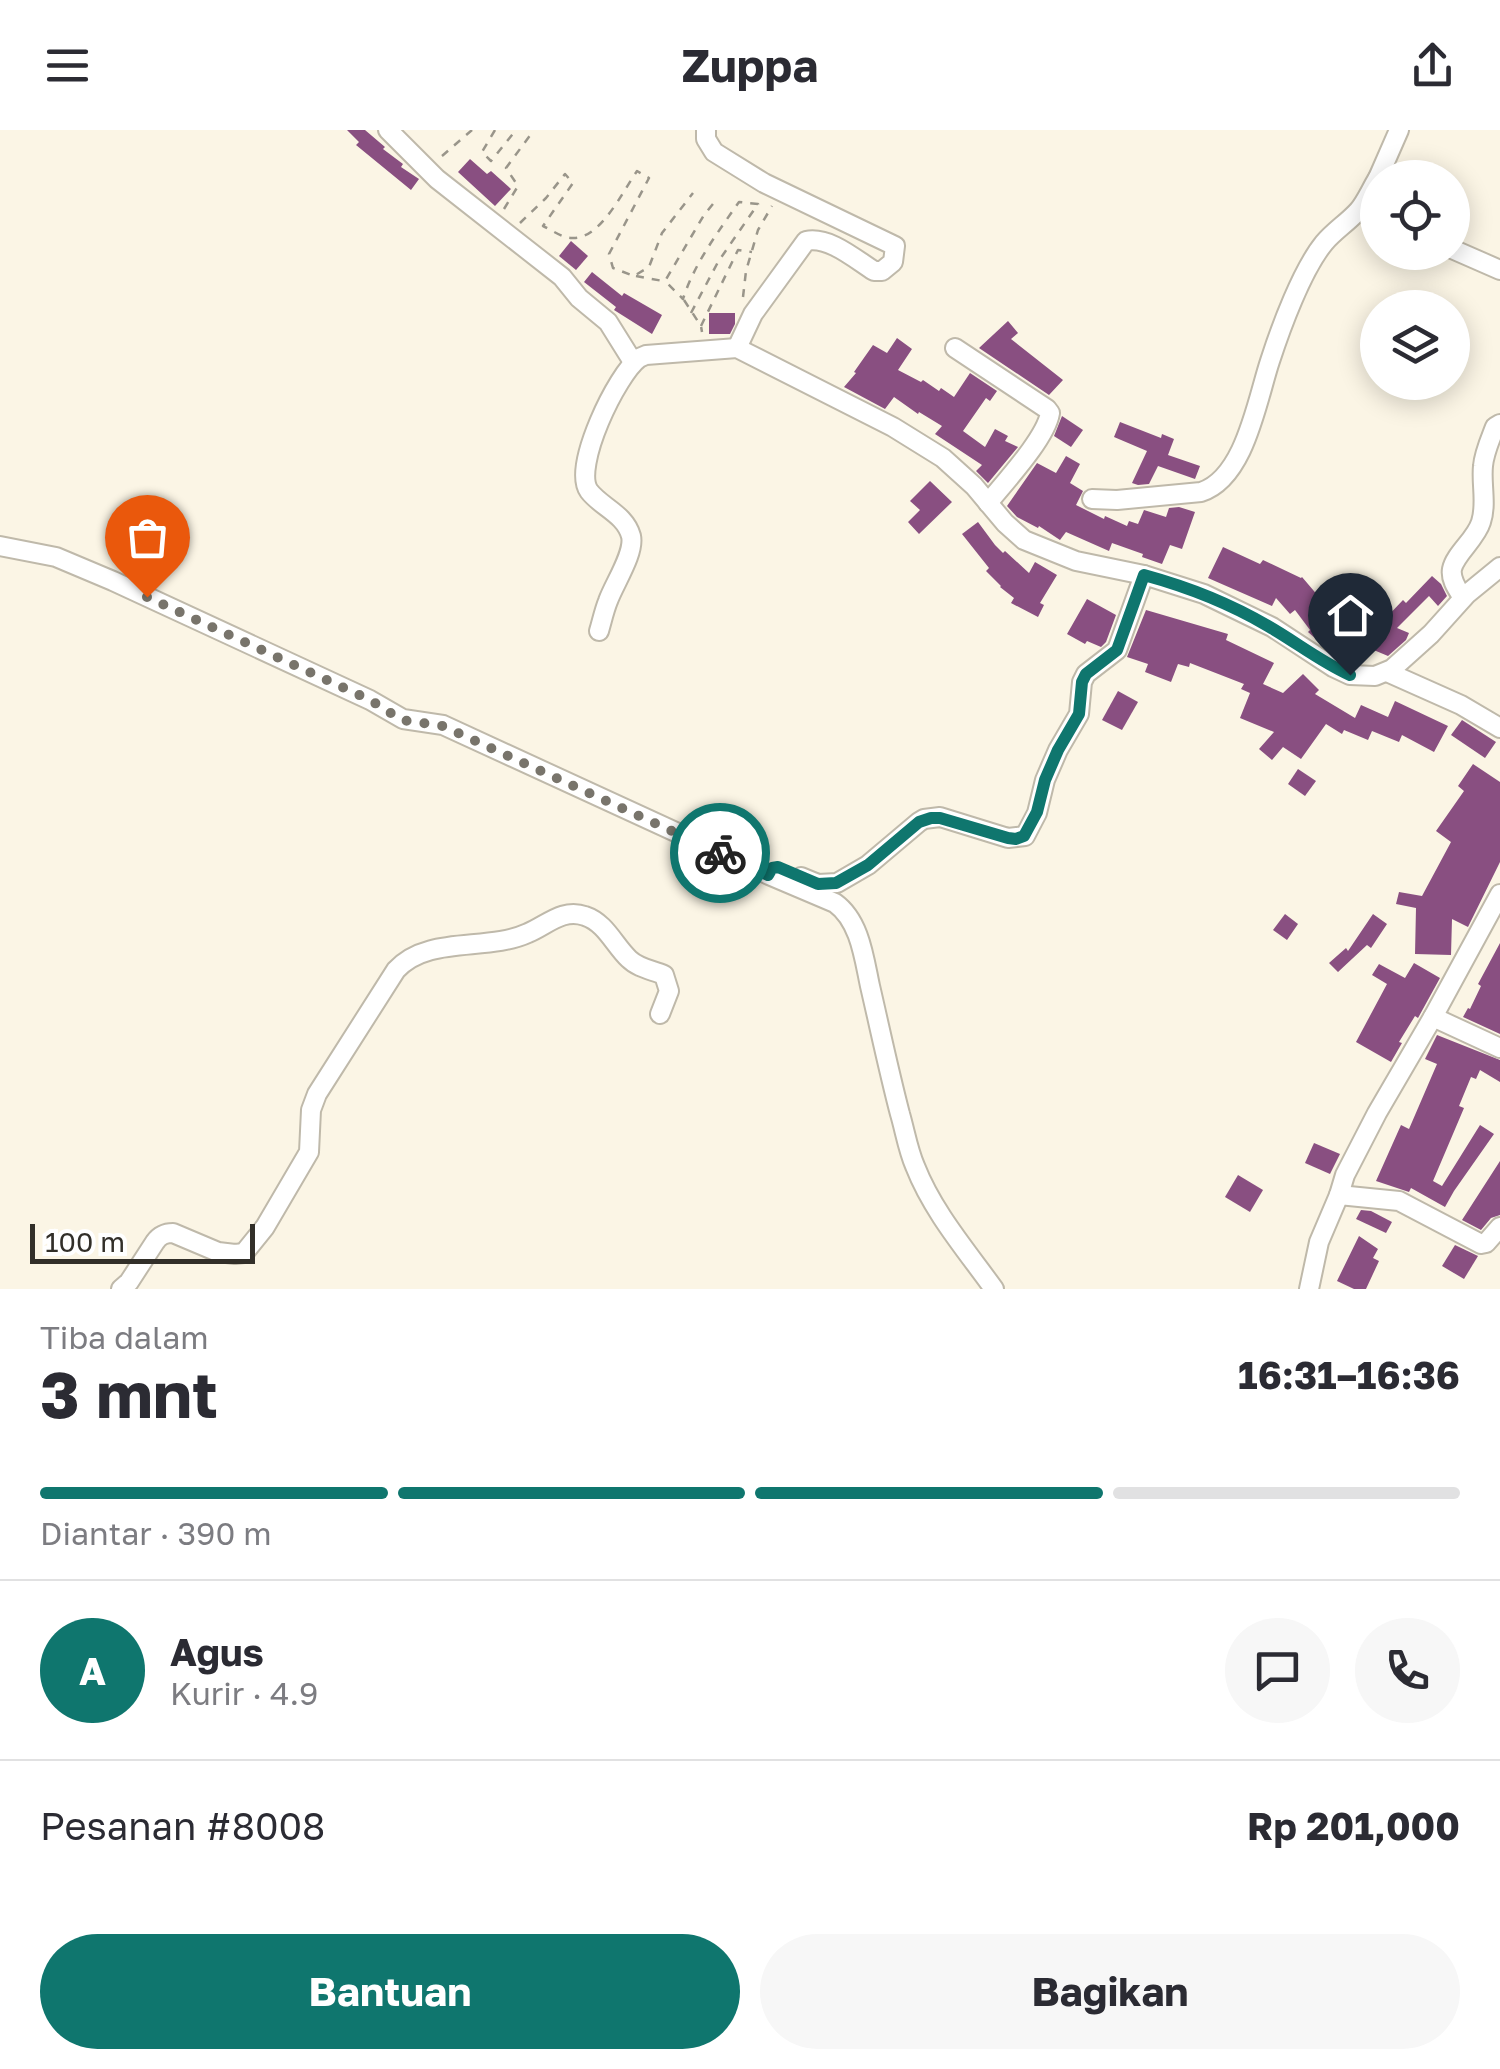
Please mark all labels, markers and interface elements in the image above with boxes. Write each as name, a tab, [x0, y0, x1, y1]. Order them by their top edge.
icon: menu	[40, 38, 95, 93]
text: Zuppa	[682, 38, 818, 92]
icon: share	[1405, 38, 1460, 93]
map controls	[1360, 160, 1470, 400]
button: locate	[1360, 160, 1470, 270]
button: layers	[1360, 290, 1470, 400]
pin	[105, 495, 190, 598]
icon: bag	[120, 510, 175, 565]
pin	[1308, 573, 1393, 676]
icon: home	[1323, 588, 1378, 643]
courier	[670, 803, 770, 903]
icon: bike	[693, 826, 748, 881]
scale bar	[30, 1219, 255, 1264]
text: 100 m	[45, 1225, 125, 1258]
text: Tiba dalam	[40, 1318, 209, 1356]
text: 16:31–16:36	[1238, 1352, 1460, 1397]
text: 3 mnt	[40, 1354, 218, 1432]
text: Diantar · 390 m	[40, 1514, 272, 1552]
button: chat	[1225, 1618, 1330, 1723]
button: phone	[1355, 1618, 1460, 1723]
text: Agus	[170, 1629, 264, 1674]
text: A	[79, 1648, 106, 1693]
text: Kurir · 4.9	[170, 1674, 318, 1712]
text: Pesanan #8008	[40, 1803, 325, 1848]
text: Rp 201,000	[1247, 1803, 1460, 1848]
button: Bantuan	[40, 1934, 740, 2049]
button: Bagikan	[760, 1934, 1460, 2049]

